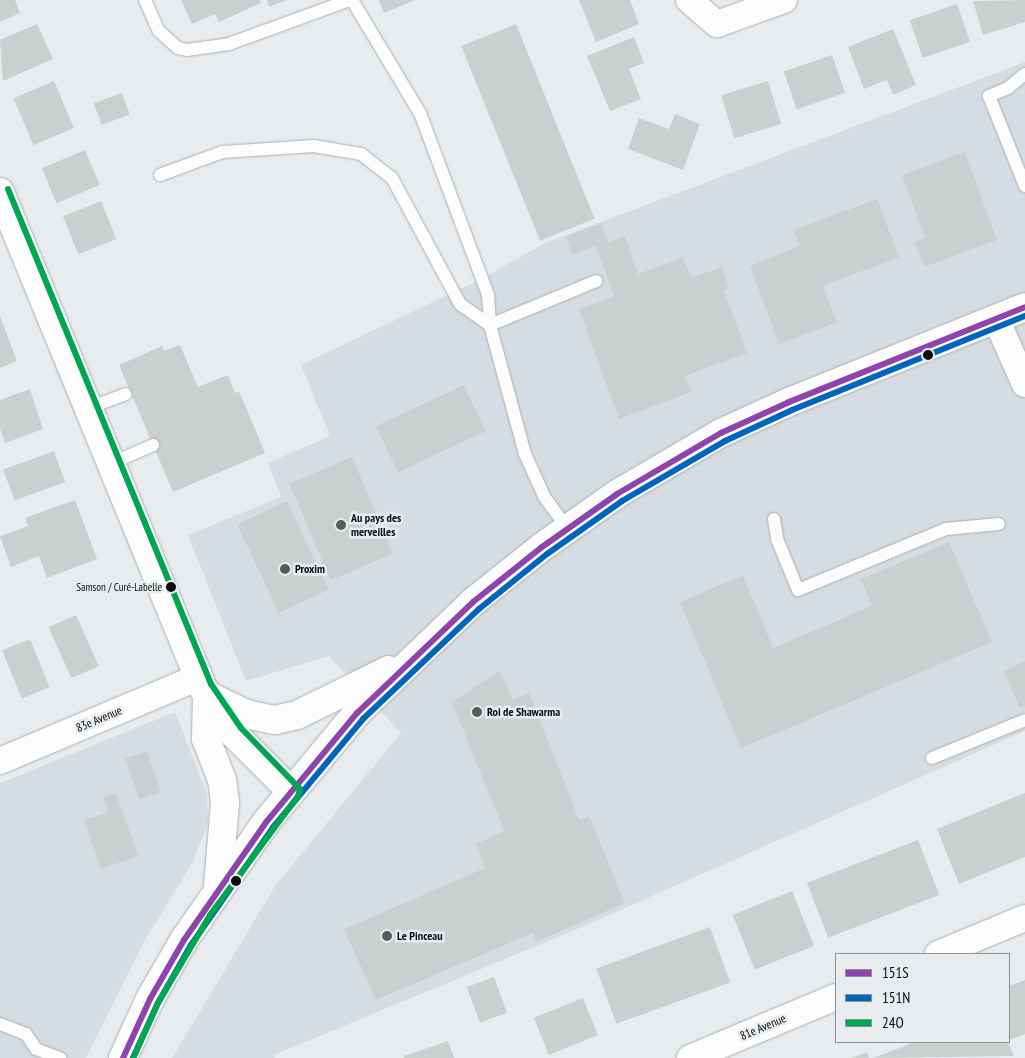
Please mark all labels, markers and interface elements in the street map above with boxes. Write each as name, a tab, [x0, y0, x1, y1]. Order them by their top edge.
unlabelled marker	[923, 350, 933, 360]
place label: Au pays des merveilles	[351, 511, 401, 539]
marker: Au pays des merveilles	[335, 519, 347, 531]
place label: Proxim	[295, 562, 325, 576]
marker: Proxim	[279, 563, 291, 575]
place label: Samson / Curé-Labelle	[76, 580, 162, 594]
marker: Samson / Curé-Labelle	[166, 582, 176, 592]
street label: 83e Avenue	[74, 703, 124, 735]
place label: Roi de Shawarma	[487, 705, 560, 719]
marker: Roi de Shawarma	[471, 706, 483, 718]
unlabelled marker	[231, 876, 241, 886]
place label: Le Pinceau	[397, 929, 443, 943]
marker: Le Pinceau	[381, 930, 393, 942]
legend	[835, 953, 1010, 1043]
text: 151S	[882, 963, 909, 982]
text: 151N	[882, 988, 910, 1007]
street label: 81e Avenue	[738, 1011, 788, 1043]
text: 24O	[882, 1013, 904, 1032]

